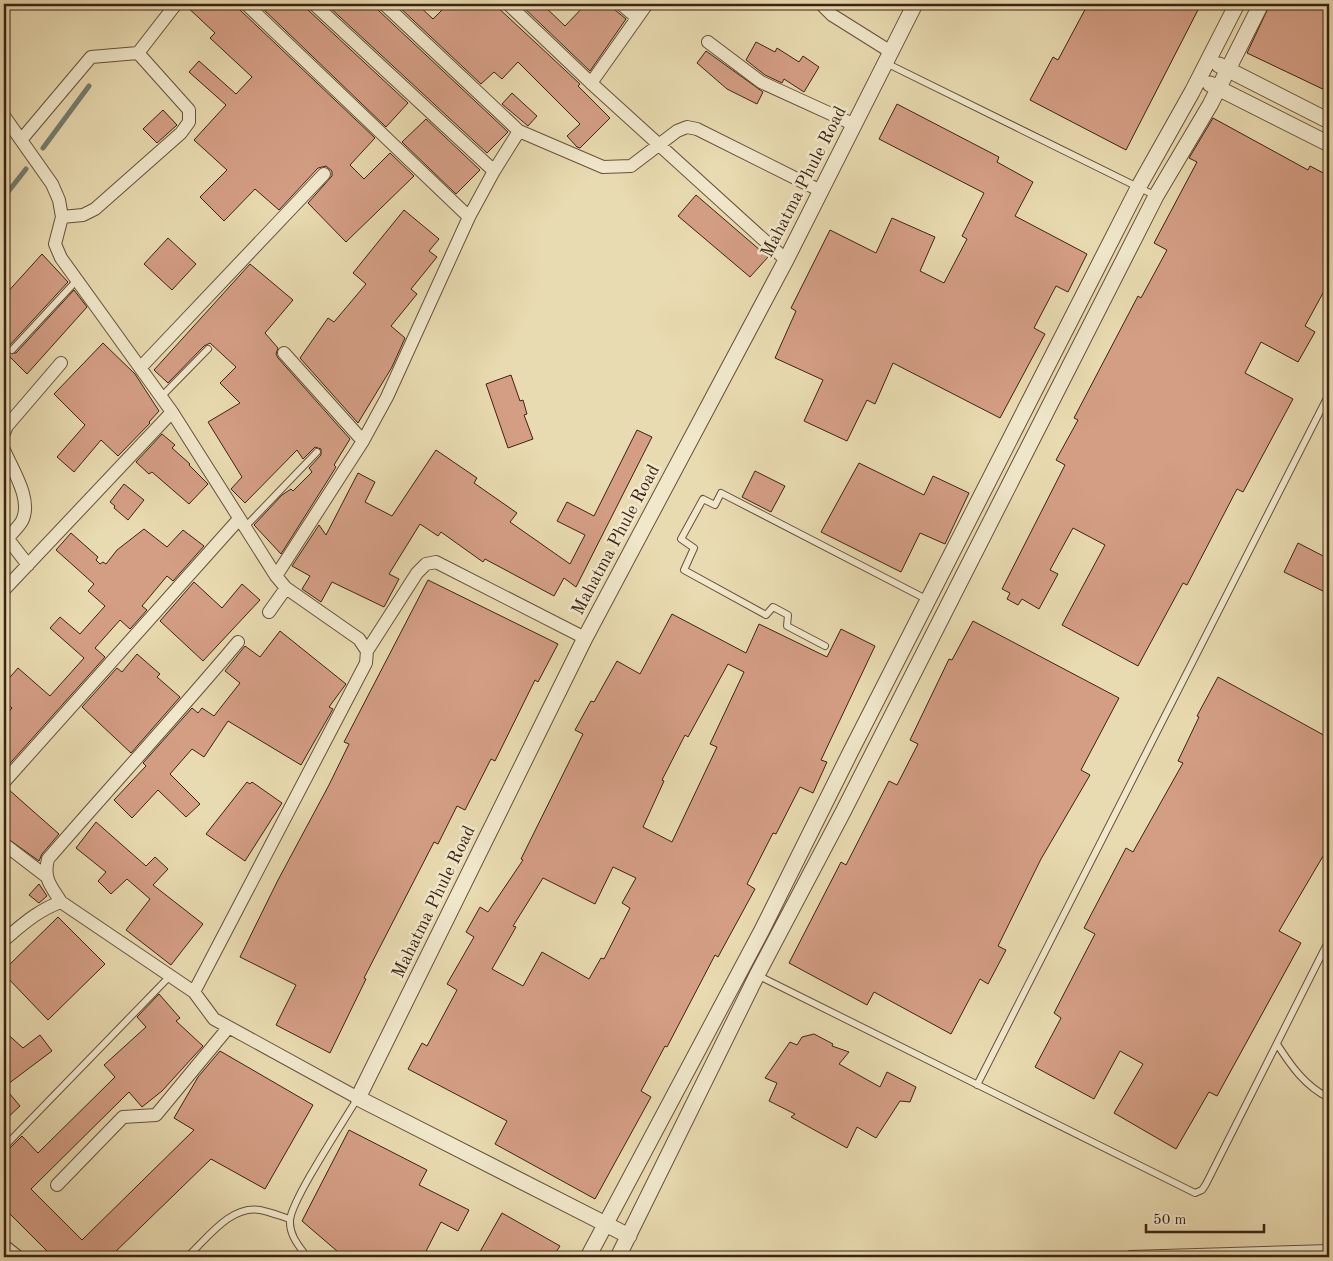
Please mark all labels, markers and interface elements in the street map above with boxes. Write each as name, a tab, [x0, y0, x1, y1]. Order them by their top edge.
street label: Mahatma Phule Road	[758, 103, 850, 261]
street label: Mahatma Phule Road	[569, 462, 663, 618]
street label: Mahatma Phule Road	[389, 823, 479, 981]
scale bar	[1146, 1201, 1263, 1233]
text: 50 m	[1153, 1213, 1187, 1228]

